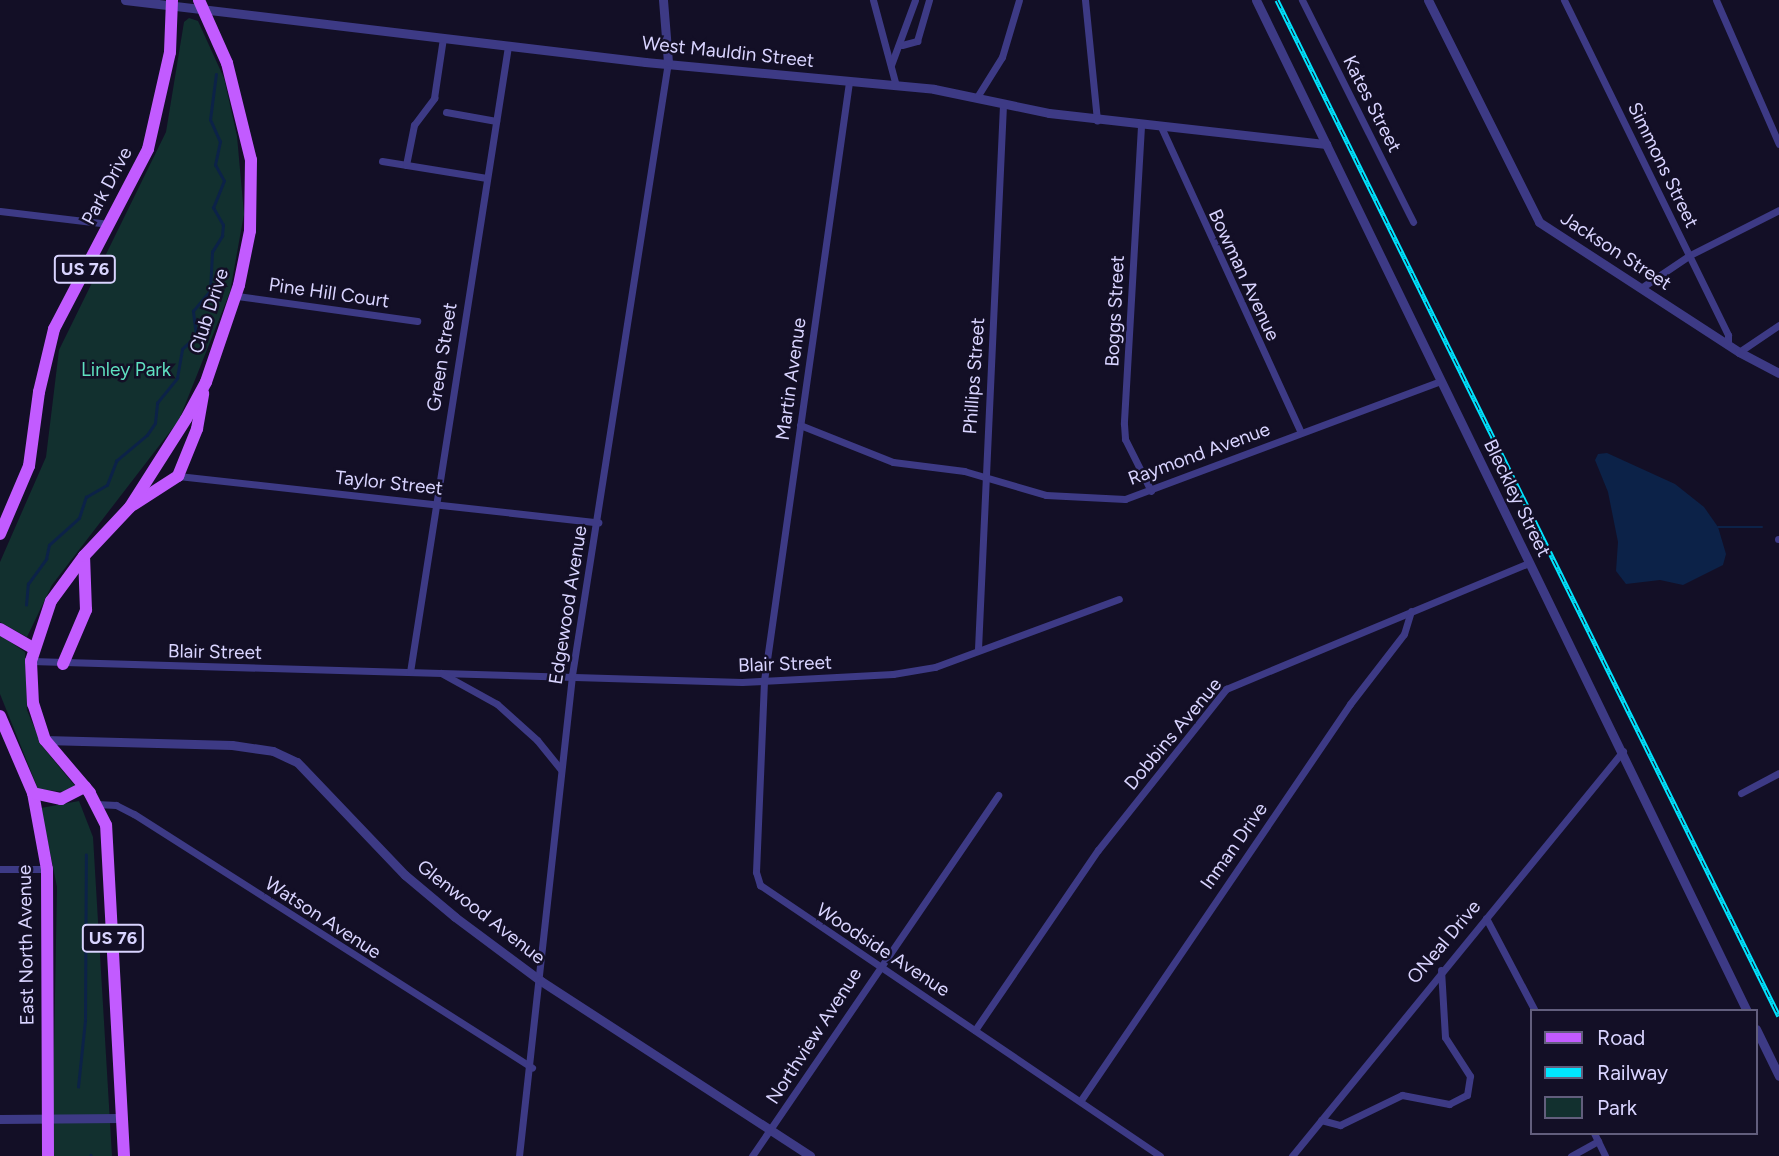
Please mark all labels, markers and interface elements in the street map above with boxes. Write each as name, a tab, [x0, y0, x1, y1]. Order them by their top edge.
street label: West Mauldin Street	[641, 32, 815, 72]
street label: Kates Street	[1338, 52, 1406, 156]
street label: Simmons Street	[1623, 99, 1703, 231]
street label: Park Drive	[77, 143, 137, 229]
street label: Bowman Avenue	[1204, 206, 1284, 344]
street label: Jackson Street	[1556, 207, 1676, 295]
road number: US 76	[54, 255, 116, 284]
street label: Boggs Street	[1101, 255, 1129, 367]
street label: Club Drive	[185, 266, 233, 356]
street label: Pine Hill Court	[267, 273, 391, 313]
street label: Green Street	[422, 301, 462, 413]
street label: Martin Avenue	[771, 316, 811, 442]
street label: Phillips Street	[959, 317, 989, 435]
park label: Linley Park	[81, 359, 171, 381]
street label: Raymond Avenue	[1125, 418, 1273, 490]
street label: Bleckley Street	[1479, 436, 1555, 560]
street label: Taylor Street	[334, 466, 444, 500]
street label: Edgewood Avenue	[544, 524, 592, 686]
street label: Blair Street	[168, 640, 262, 664]
street label: Blair Street	[738, 651, 832, 677]
street label: Dobbins Avenue	[1120, 673, 1226, 795]
street label: Inman Drive	[1196, 798, 1272, 894]
street label: Glenwood Avenue	[412, 855, 550, 969]
street label: East North Avenue	[13, 865, 39, 1025]
street label: Watson Avenue	[261, 872, 385, 964]
street label: ONeal Drive	[1402, 895, 1486, 989]
street label: Woodside Avenue	[812, 898, 954, 1002]
road number: US 76	[82, 923, 144, 953]
street label: Northview Avenue	[761, 964, 867, 1108]
legend	[1530, 1009, 1758, 1135]
text: Road	[1597, 1025, 1645, 1050]
text: Railway	[1597, 1060, 1668, 1085]
text: Park	[1597, 1095, 1637, 1120]

